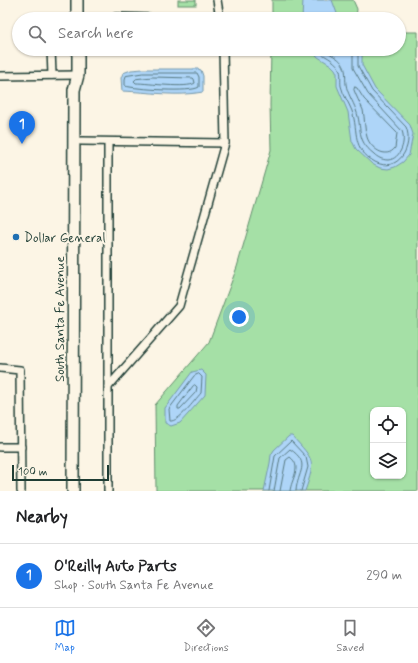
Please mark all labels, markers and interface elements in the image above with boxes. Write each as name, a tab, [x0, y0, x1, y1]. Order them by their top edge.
search box	[12, 12, 406, 56]
icon: search	[26, 23, 48, 45]
text: Search here	[58, 24, 134, 44]
pin: 1	[9, 111, 35, 144]
place label: Dollar General	[24, 230, 106, 247]
marker: Dollar General	[11, 232, 21, 242]
street label: South Santa Fe Avenue	[52, 256, 69, 382]
your location	[229, 307, 249, 327]
map controls	[370, 407, 406, 479]
button: locate	[370, 407, 406, 443]
button: layers	[370, 443, 406, 479]
scale bar	[12, 463, 109, 482]
text: 100 m	[18, 465, 48, 479]
text: Nearby	[16, 506, 68, 528]
text: O'Reilly Auto Parts	[54, 557, 177, 577]
text: 1	[26, 567, 32, 584]
text: 290 m	[366, 567, 402, 584]
text: Shop · South Santa Fe Avenue	[54, 577, 214, 594]
tab: Map	[54, 617, 76, 655]
tab: Directions	[183, 617, 229, 655]
tab: Saved	[336, 617, 364, 655]

